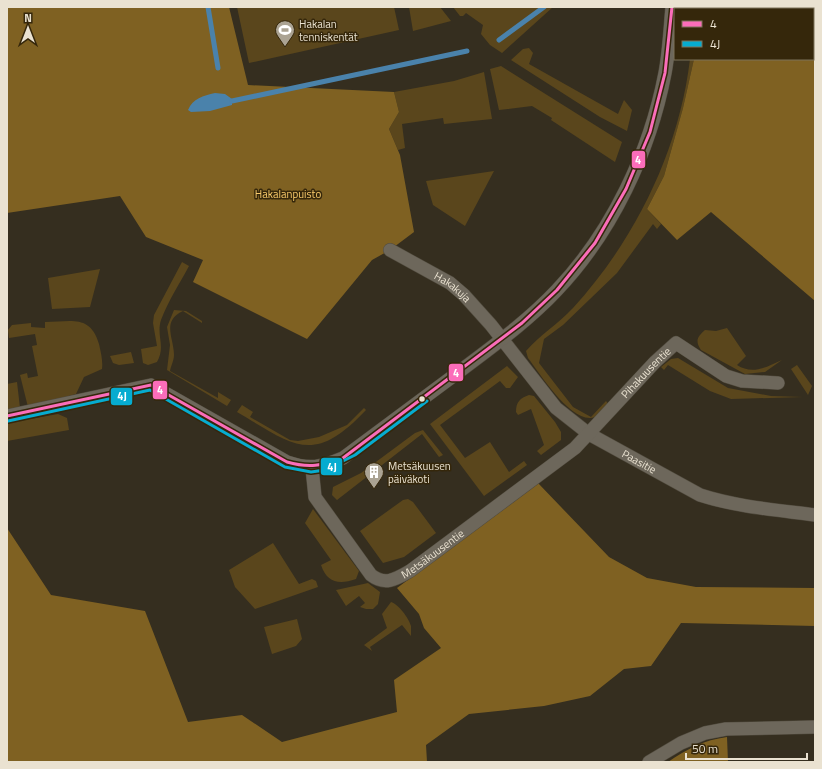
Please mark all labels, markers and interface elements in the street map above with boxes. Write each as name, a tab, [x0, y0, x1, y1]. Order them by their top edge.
north arrow	[8, 8, 48, 48]
legend	[674, 8, 814, 60]
text: N	[24, 10, 32, 26]
text: 4	[710, 14, 717, 33]
place label: Hakalan tenniskentät	[299, 16, 358, 45]
sports icon: Hakalan tenniskentät	[274, 19, 296, 47]
text: 4J	[710, 34, 720, 53]
line badge: 4	[631, 150, 646, 169]
text: 4	[635, 152, 641, 168]
park label: Hakalanpuisto	[255, 186, 321, 202]
street label: Hakakuja	[431, 268, 475, 306]
street label: Pihakuusentie	[617, 343, 675, 402]
line badge: 4	[448, 363, 464, 382]
text: 4	[453, 365, 459, 381]
line badge: 4	[152, 380, 168, 400]
text: 4	[157, 382, 163, 398]
line badge: 4J	[110, 387, 133, 406]
text: 4J	[117, 388, 127, 404]
unlabelled marker	[417, 394, 427, 404]
street label: Paasitie	[619, 446, 660, 478]
line badge: 4J	[320, 457, 343, 476]
place label: Metsäkuusen päiväkoti	[388, 458, 451, 487]
text: 4J	[327, 459, 337, 475]
building icon: Metsäkuusen päiväkoti	[363, 461, 385, 489]
street label: Metsäkuusentie	[398, 525, 468, 582]
scale bar	[686, 735, 807, 761]
text: 50 m	[692, 739, 718, 758]

